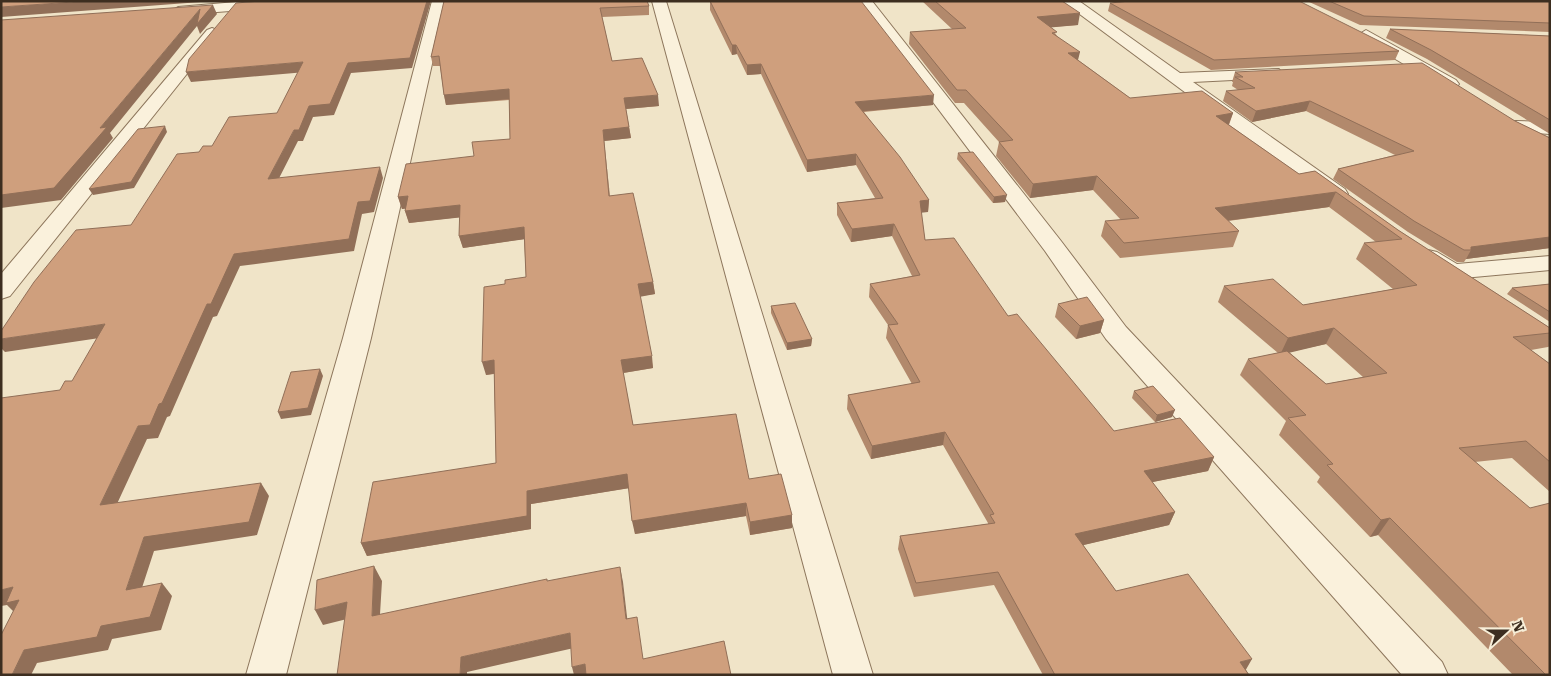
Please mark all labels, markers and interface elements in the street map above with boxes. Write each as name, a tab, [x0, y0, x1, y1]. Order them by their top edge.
north arrow	[1481, 606, 1531, 656]
text: N	[1509, 618, 1528, 634]

